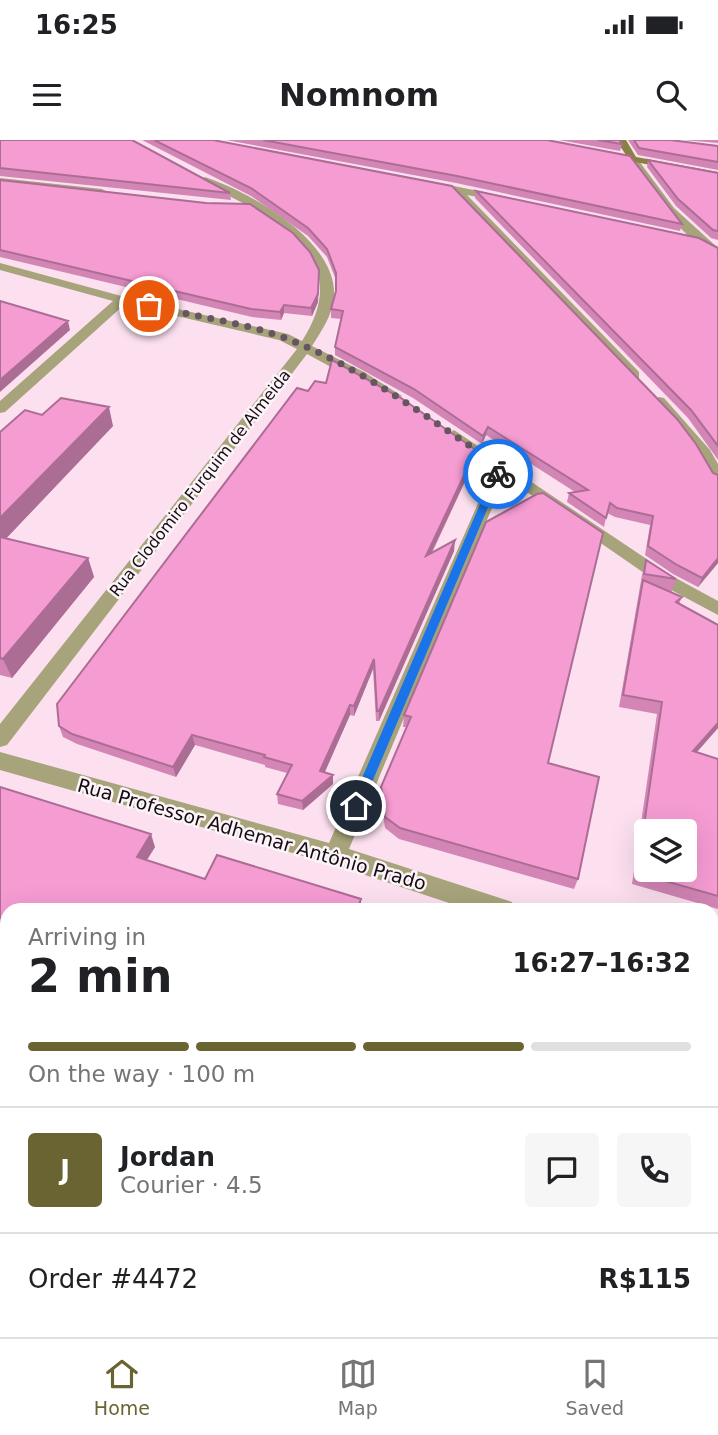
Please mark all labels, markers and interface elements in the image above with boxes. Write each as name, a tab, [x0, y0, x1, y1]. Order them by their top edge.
text: 16:25	[35, 10, 118, 40]
icon: menu	[28, 76, 66, 114]
text: Nomnom	[279, 76, 439, 114]
icon: search	[652, 76, 690, 114]
pin	[119, 276, 179, 336]
icon: bag	[130, 287, 168, 325]
street label: Rua Clodomiro Furquim de Almeida	[106, 366, 294, 600]
courier	[463, 439, 533, 509]
icon: bike	[479, 455, 517, 493]
street label: Rua Professor Adhemar Antônio Prado	[75, 774, 429, 894]
pin	[326, 776, 386, 836]
icon: home	[337, 787, 375, 825]
map controls	[634, 819, 697, 882]
button: layers	[634, 819, 697, 882]
text: Arriving in	[28, 924, 146, 950]
text: 16:27–16:32	[512, 948, 691, 978]
text: 2 min	[28, 949, 172, 1003]
text: On the way · 100 m	[28, 1061, 255, 1087]
button: chat	[525, 1133, 599, 1207]
button: phone	[617, 1133, 691, 1207]
text: Jordan	[120, 1142, 215, 1172]
text: J	[60, 1155, 70, 1185]
text: Courier · 4.5	[120, 1172, 263, 1198]
text: Order #4472	[28, 1264, 198, 1294]
text: R$115	[599, 1264, 691, 1294]
tab: Home	[94, 1355, 150, 1419]
tab: Map	[338, 1355, 378, 1419]
tab: Saved	[565, 1355, 624, 1419]

